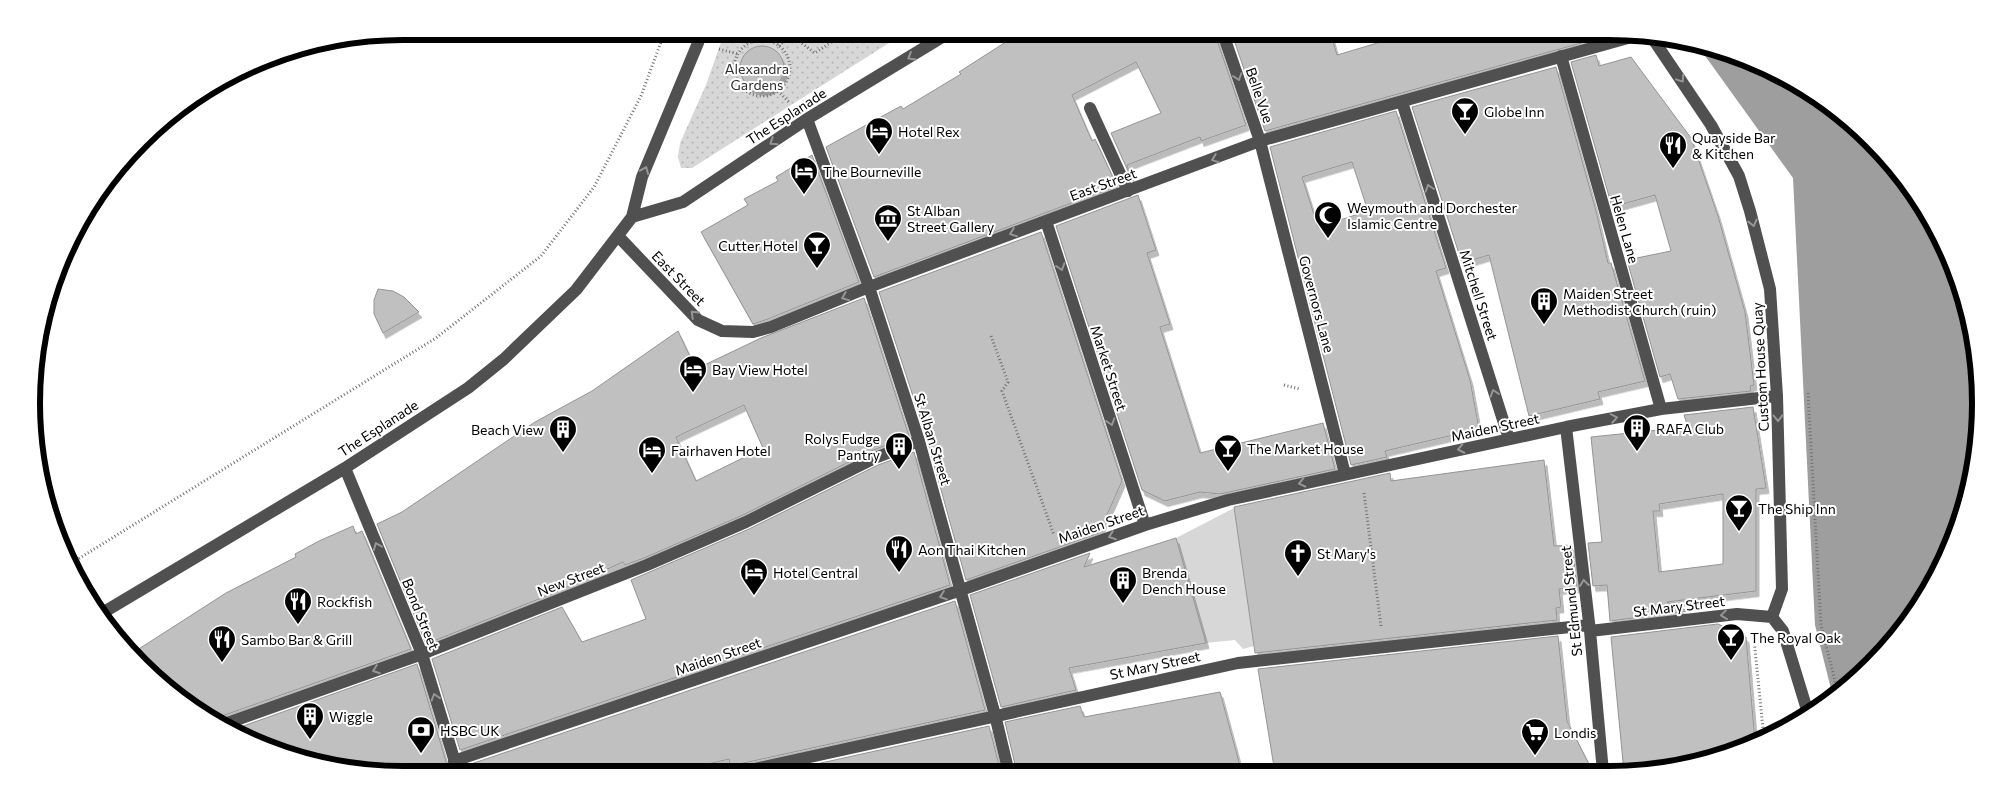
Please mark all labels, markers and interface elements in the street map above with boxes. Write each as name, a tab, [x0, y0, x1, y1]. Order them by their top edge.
one-way arrow	[907, 50, 916, 60]
park label: Alexandra Gardens	[725, 60, 789, 93]
street label: Belle Vue	[1243, 65, 1277, 125]
one-way arrow	[1232, 73, 1242, 81]
one-way arrow	[1674, 74, 1684, 83]
street label: The Esplanade	[743, 84, 829, 148]
bar icon: Globe Inn	[1450, 96, 1480, 135]
place label: Globe Inn	[1484, 103, 1545, 120]
hotel icon: Hotel Rex	[864, 116, 894, 155]
place label: Hotel Rex	[898, 123, 960, 140]
place label: Quayside Bar & Kitchen	[1692, 129, 1776, 162]
restaurant icon: Quayside Bar & Kitchen	[1658, 130, 1688, 169]
one-way arrow	[769, 136, 778, 146]
one-way arrow	[1211, 153, 1220, 163]
hotel icon: The Bourneville	[789, 156, 819, 195]
place label: The Bourneville	[823, 163, 921, 180]
street label: East Street	[1067, 164, 1139, 204]
one-way arrow	[638, 166, 649, 175]
one-way arrow	[1425, 184, 1435, 193]
street label: Helen Lane	[1607, 193, 1643, 265]
place label: Weymouth and Dorchester Islamic Centre	[1347, 199, 1517, 232]
mosque icon: Weymouth and Dorchester Islamic Centre	[1313, 200, 1343, 239]
place label: St Alban Street Gallery	[907, 202, 994, 235]
museum icon: St Alban Street Gallery	[873, 203, 903, 242]
one-way arrow	[1748, 219, 1758, 227]
one-way arrow	[1009, 227, 1018, 237]
bar icon: Cutter Hotel	[802, 230, 832, 269]
place label: Cutter Hotel	[718, 237, 798, 254]
street label: East Street	[649, 247, 710, 309]
street label: Mitchell Street	[1456, 248, 1502, 343]
street label: Governors Lane	[1296, 254, 1338, 354]
one-way arrow	[1055, 263, 1065, 271]
place label: Maiden Street Methodist Church (ruin)	[1563, 285, 1716, 318]
building icon: Maiden Street Methodist Church (ruin)	[1529, 286, 1559, 325]
one-way arrow	[841, 291, 850, 301]
street label: Custom House Quay	[1748, 302, 1772, 432]
one-way arrow	[691, 311, 700, 320]
street label: Market Street	[1087, 323, 1131, 413]
hotel icon: Bay View Hotel	[678, 354, 708, 393]
place label: Bay View Hotel	[712, 361, 808, 378]
one-way arrow	[1490, 389, 1500, 398]
street label: St Alban Street	[911, 391, 955, 487]
street label: The Esplanade	[335, 396, 421, 460]
street label: Maiden Street	[1449, 409, 1541, 445]
one-way arrow	[1609, 413, 1618, 423]
building icon: RAFA Club	[1622, 413, 1652, 452]
building icon: Beach View	[548, 414, 578, 453]
one-way arrow	[1773, 414, 1783, 422]
one-way arrow	[1105, 417, 1115, 425]
place label: RAFA Club	[1656, 420, 1724, 437]
place label: Beach View	[471, 421, 544, 438]
place label: Rolys Fudge Pantry	[804, 430, 880, 463]
building icon: Rolys Fudge Pantry	[884, 431, 914, 470]
bar icon: The Market House	[1213, 433, 1243, 472]
hotel icon: Fairhaven Hotel	[637, 435, 667, 474]
place label: The Market House	[1247, 440, 1364, 457]
place label: Fairhaven Hotel	[671, 442, 771, 459]
one-way arrow	[1457, 444, 1466, 454]
one-way arrow	[1298, 477, 1307, 488]
bar icon: The Ship Inn	[1724, 493, 1754, 532]
place label: The Ship Inn	[1758, 500, 1836, 517]
street label: Maiden Street	[1056, 501, 1147, 547]
one-way arrow	[1109, 530, 1117, 540]
restaurant icon: Aon Thai Kitchen	[884, 534, 914, 573]
church icon: St Mary's	[1283, 538, 1313, 577]
place label: Aon Thai Kitchen	[918, 541, 1026, 558]
one-way arrow	[373, 542, 383, 551]
place label: St Mary's	[1317, 545, 1376, 562]
street label: St Edmund Street	[1557, 545, 1585, 657]
hotel icon: Hotel Central	[739, 557, 769, 596]
street label: New Street	[535, 558, 608, 600]
place label: Hotel Central	[773, 564, 858, 581]
place label: Brenda Dench House	[1142, 564, 1226, 597]
building icon: Brenda Dench House	[1108, 565, 1138, 604]
street label: Bond Street	[399, 576, 443, 653]
one-way arrow	[1579, 579, 1590, 587]
restaurant icon: Rockfish	[283, 586, 313, 625]
one-way arrow	[939, 590, 947, 600]
street label: St Mary Street	[1632, 592, 1726, 620]
place label: Rockfish	[317, 593, 372, 610]
one-way arrow	[1719, 610, 1728, 620]
bar icon: The Royal Oak	[1716, 622, 1746, 661]
restaurant icon: Sambo Bar & Grill	[207, 624, 237, 663]
place label: The Royal Oak	[1750, 629, 1842, 646]
place label: Sambo Bar & Grill	[241, 631, 352, 648]
street label: Maiden Street	[673, 633, 764, 679]
street label: St Mary Street	[1108, 647, 1202, 683]
one-way arrow	[372, 664, 380, 674]
one-way arrow	[431, 694, 441, 702]
building icon: Wiggle	[295, 701, 325, 740]
place label: Wiggle	[329, 708, 373, 725]
bank icon: HSBC UK	[406, 715, 436, 754]
supermarket icon: Londis	[1520, 717, 1550, 756]
place label: HSBC UK	[440, 722, 500, 739]
place label: Londis	[1554, 724, 1596, 741]

